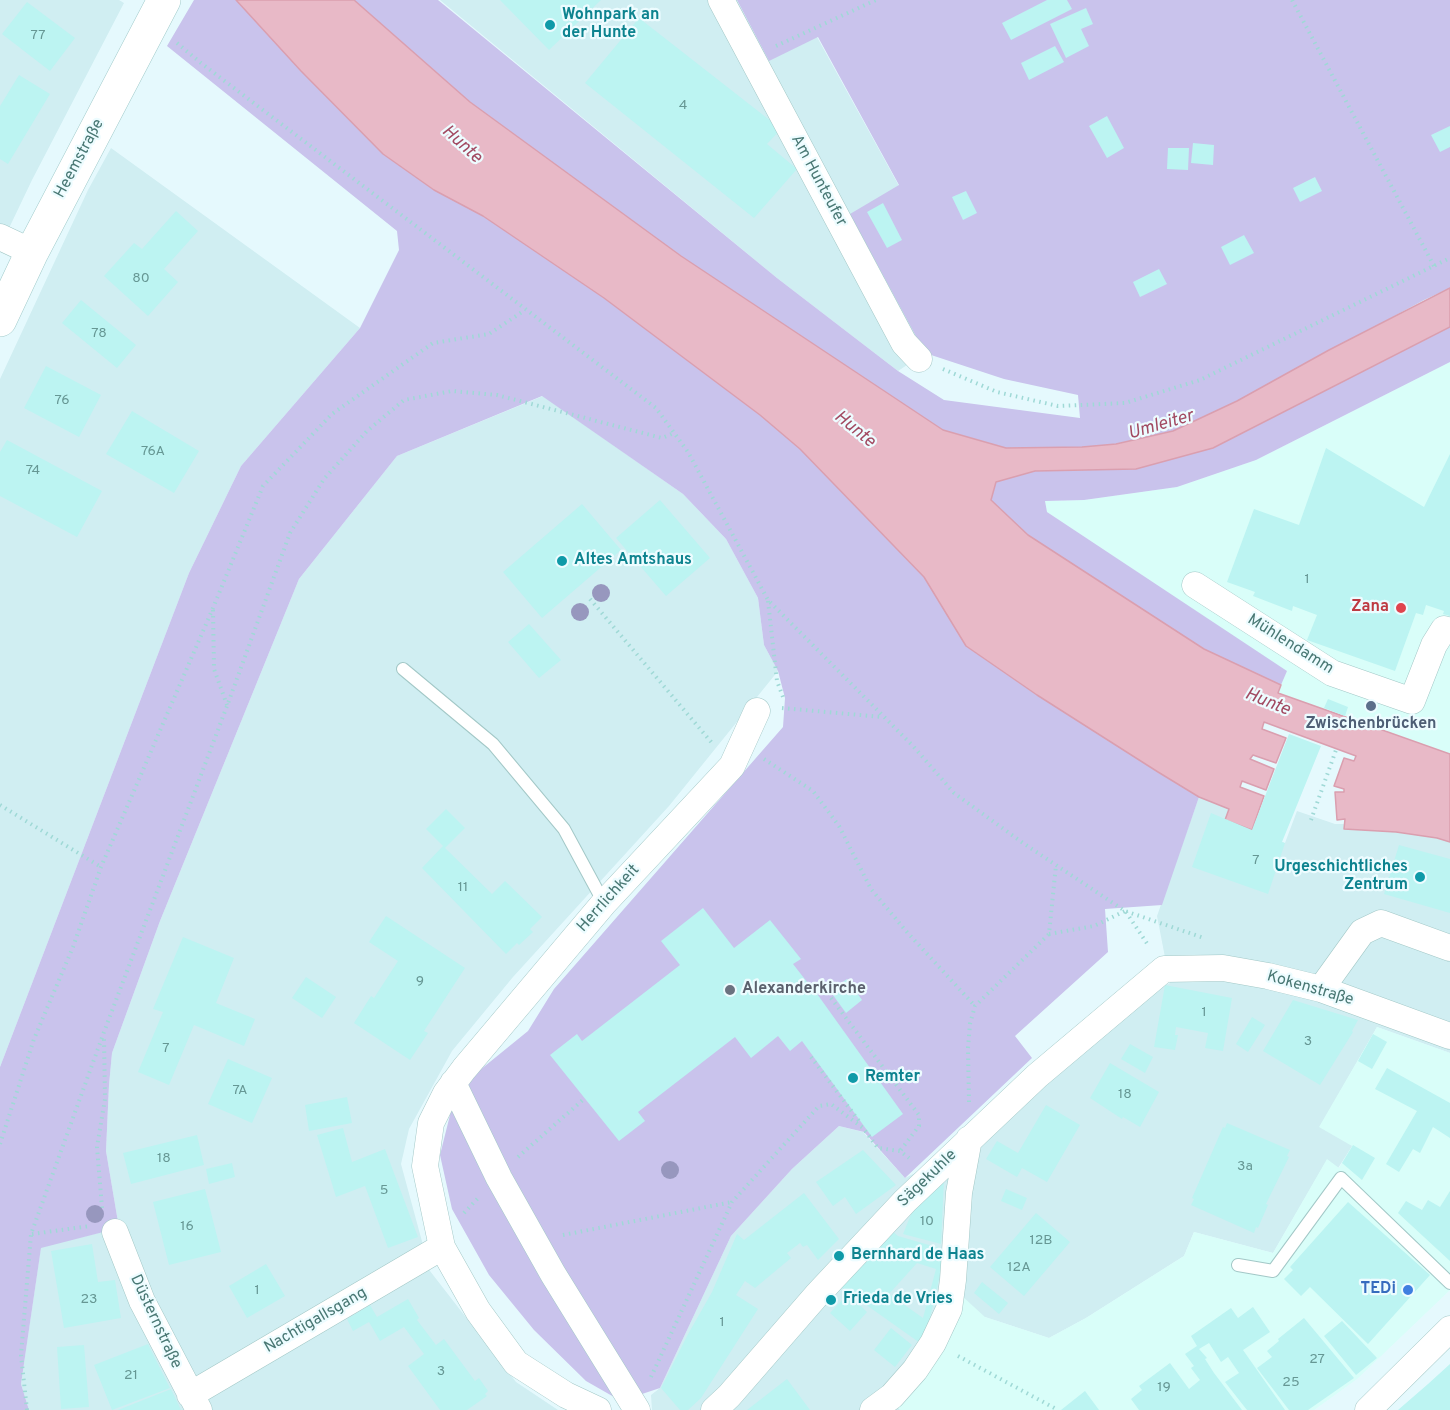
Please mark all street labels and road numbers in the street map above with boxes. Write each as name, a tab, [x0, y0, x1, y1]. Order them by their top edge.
street label: Heemstraße	[51, 116, 109, 202]
street label: Am Hunteufer	[786, 132, 850, 230]
street label: Mühlendamm	[1243, 611, 1337, 679]
street label: Herrlichkeit	[574, 861, 644, 937]
street label: Kokenstraße	[1264, 967, 1356, 1011]
street label: Sägekuhle	[894, 1146, 962, 1212]
street label: Düsternstraße	[125, 1272, 185, 1372]
street label: Nachtigallsgang	[261, 1284, 371, 1358]

